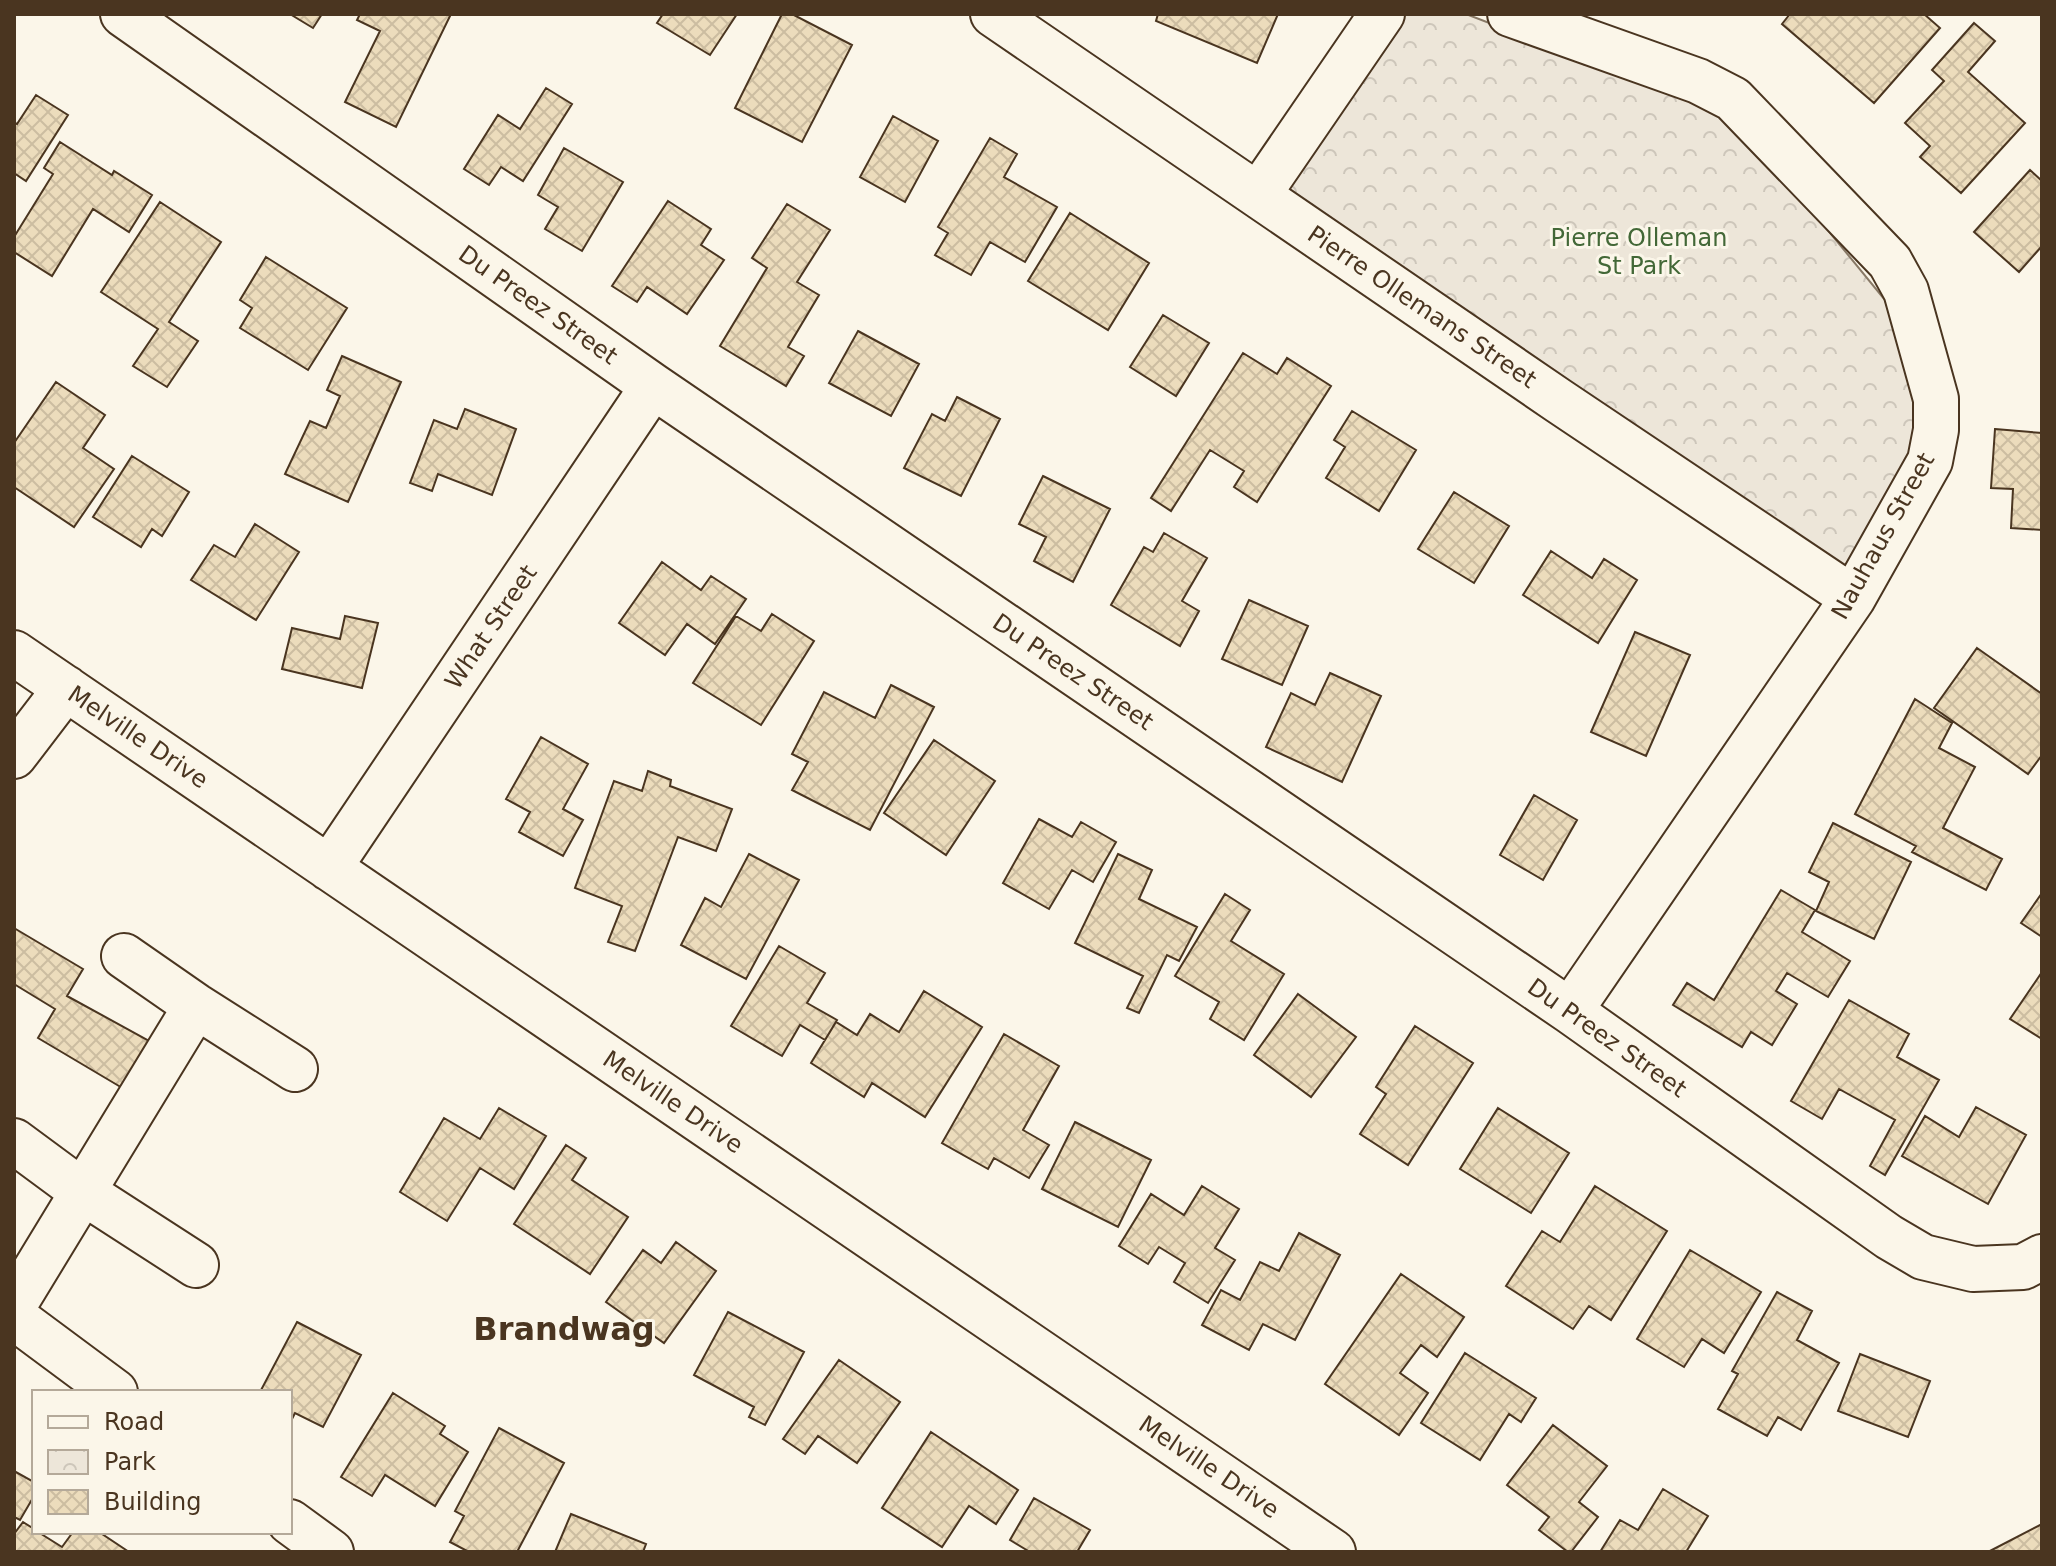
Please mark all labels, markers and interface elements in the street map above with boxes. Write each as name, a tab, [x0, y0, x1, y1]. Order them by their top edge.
street label: Pierre Ollemans Street	[1302, 220, 1542, 394]
park label: Pierre Olleman St Park	[1551, 224, 1727, 280]
street label: Du Preez Street	[453, 240, 623, 370]
street label: Nauhaus Street	[1826, 448, 1940, 624]
street label: What Street	[439, 560, 543, 694]
street label: Du Preez Street	[987, 608, 1159, 736]
street label: Melville Drive	[63, 680, 213, 794]
street label: Du Preez Street	[1522, 973, 1692, 1103]
street label: Melville Drive	[598, 1045, 748, 1159]
district label: Brandwag	[473, 1310, 655, 1348]
legend	[32, 1390, 292, 1534]
text: Road	[104, 1408, 164, 1436]
street label: Melville Drive	[1134, 1410, 1284, 1524]
text: Park	[104, 1448, 156, 1476]
text: Building	[104, 1488, 201, 1516]

